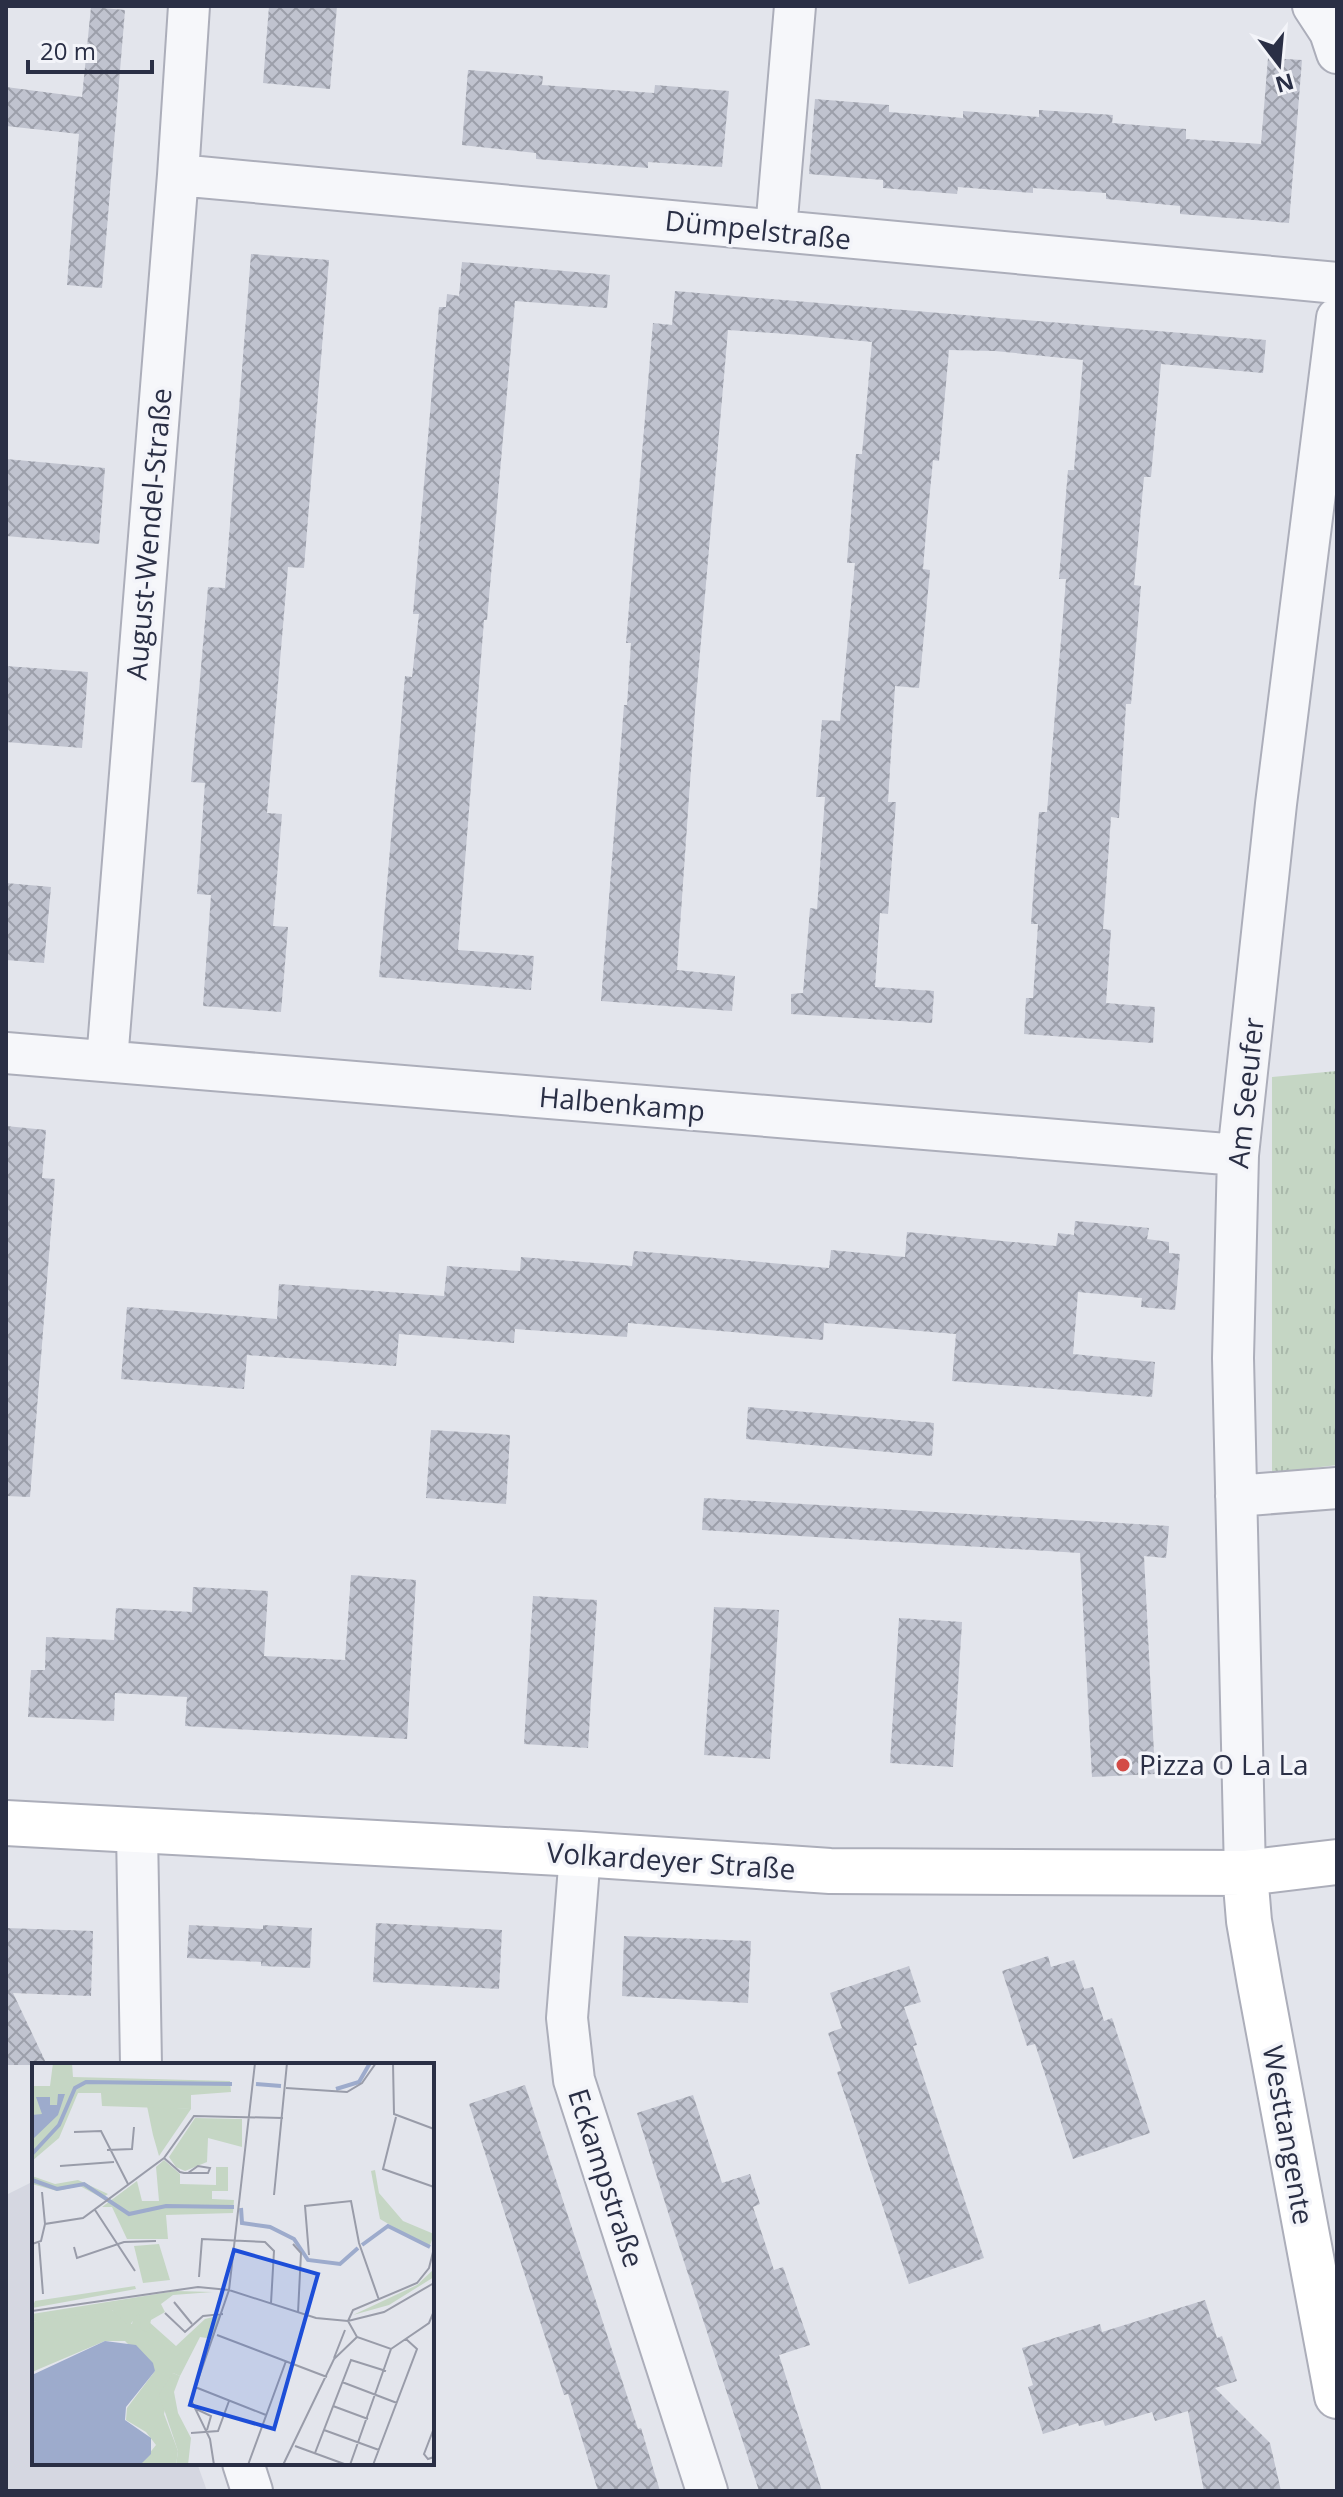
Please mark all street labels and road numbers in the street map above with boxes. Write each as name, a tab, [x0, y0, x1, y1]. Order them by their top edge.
street label: Dümpelstraße	[663, 200, 853, 258]
street label: August-Wendel-Straße	[116, 386, 180, 681]
street label: Am Seeufer	[1218, 1015, 1272, 1170]
street label: Halbenkamp	[537, 1077, 707, 1129]
street label: Volkardeyer Straße	[545, 1832, 797, 1888]
street label: Westtangente	[1255, 2042, 1323, 2227]
street label: Eckampstraße	[560, 2083, 654, 2272]

